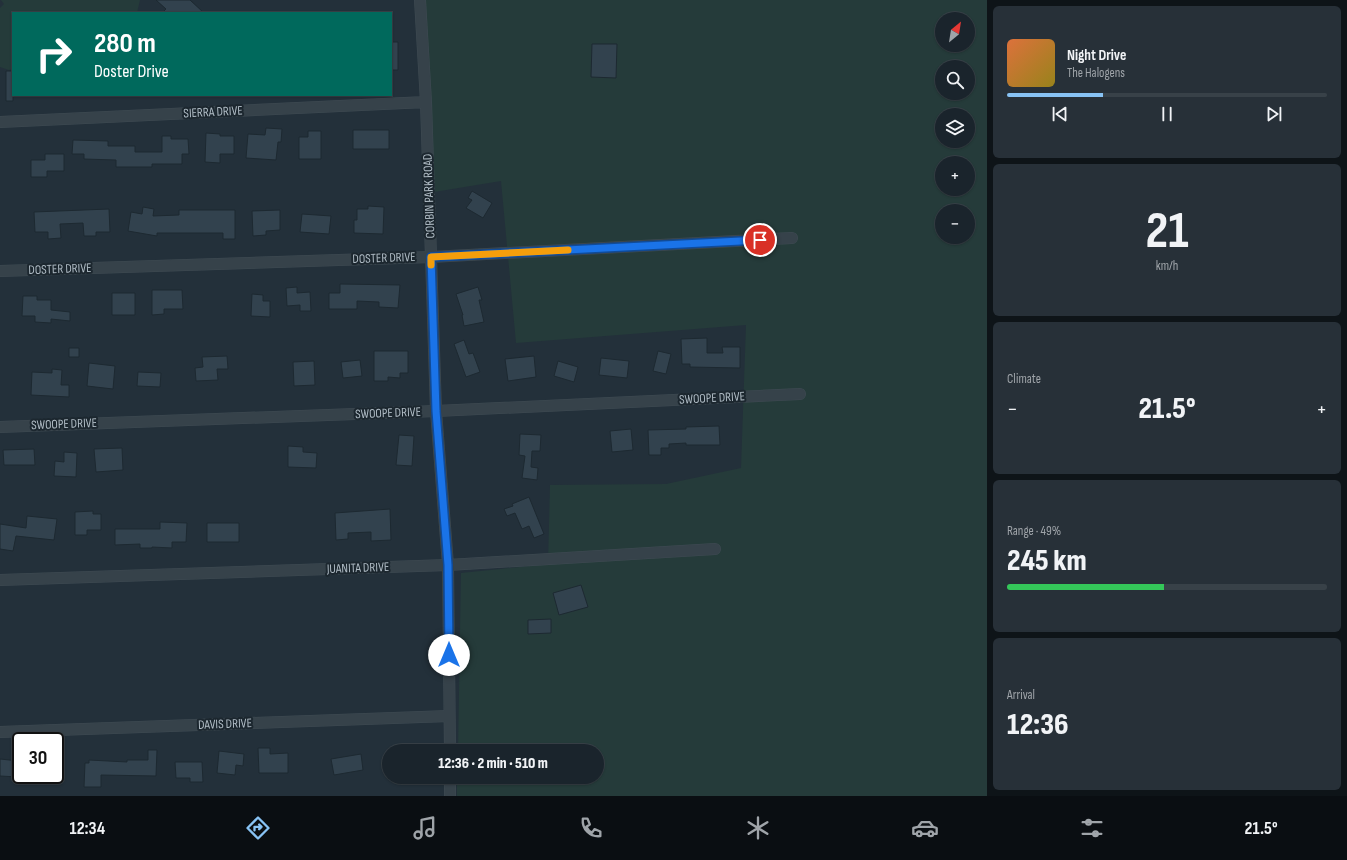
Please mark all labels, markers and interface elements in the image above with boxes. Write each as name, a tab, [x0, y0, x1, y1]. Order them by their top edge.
north arrow	[935, 12, 975, 52]
map controls	[935, 12, 975, 244]
text: 280 m	[94, 27, 156, 60]
icon: right	[28, 28, 80, 80]
text: Night Drive	[1067, 46, 1126, 65]
button: search	[935, 60, 975, 100]
text: Doster Drive	[94, 61, 169, 82]
text: The Halogens	[1067, 65, 1125, 81]
street label: SIERRA DRIVE	[183, 102, 243, 122]
icon: previous	[1049, 103, 1071, 125]
icon: pause	[1156, 103, 1178, 125]
icon: next	[1263, 103, 1285, 125]
button: layers	[935, 108, 975, 148]
street label: CORBIN PARK ROAD	[420, 153, 438, 239]
button: +	[935, 156, 975, 196]
text: 21	[1145, 200, 1189, 263]
button: −	[935, 204, 975, 244]
pin	[743, 223, 777, 257]
icon: arrive	[749, 229, 771, 251]
street label: DOSTER DRIVE	[352, 249, 416, 267]
text: km/h	[1156, 258, 1178, 274]
street label: DOSTER DRIVE	[28, 260, 92, 278]
text: Climate	[1007, 371, 1041, 387]
street label: SWOOPE DRIVE	[679, 388, 745, 408]
text: 21.5°	[1138, 391, 1196, 427]
text: −	[1007, 396, 1018, 423]
text: +	[1316, 396, 1327, 423]
street label: SWOOPE DRIVE	[355, 404, 421, 422]
street label: SWOOPE DRIVE	[31, 415, 97, 433]
text: Range · 49%	[1007, 523, 1061, 539]
text: 245 km	[1007, 543, 1087, 579]
street label: JUANITA DRIVE	[326, 559, 389, 577]
position arrow	[428, 634, 470, 676]
text: Arrival	[1007, 687, 1035, 703]
text: 12:36	[1007, 707, 1069, 743]
street label: DAVIS DRIVE	[198, 715, 252, 733]
speed limit sign: 30	[12, 732, 64, 784]
text: 12:36 · 2 min · 510 m	[438, 754, 548, 773]
icon: directions	[244, 814, 272, 842]
icon: music	[411, 814, 439, 842]
icon: phone	[577, 814, 605, 842]
icon: climate	[744, 814, 772, 842]
icon: car	[911, 814, 939, 842]
icon: filters	[1078, 814, 1106, 842]
text: 12:34	[69, 818, 105, 839]
text: 21.5°	[1244, 818, 1278, 839]

